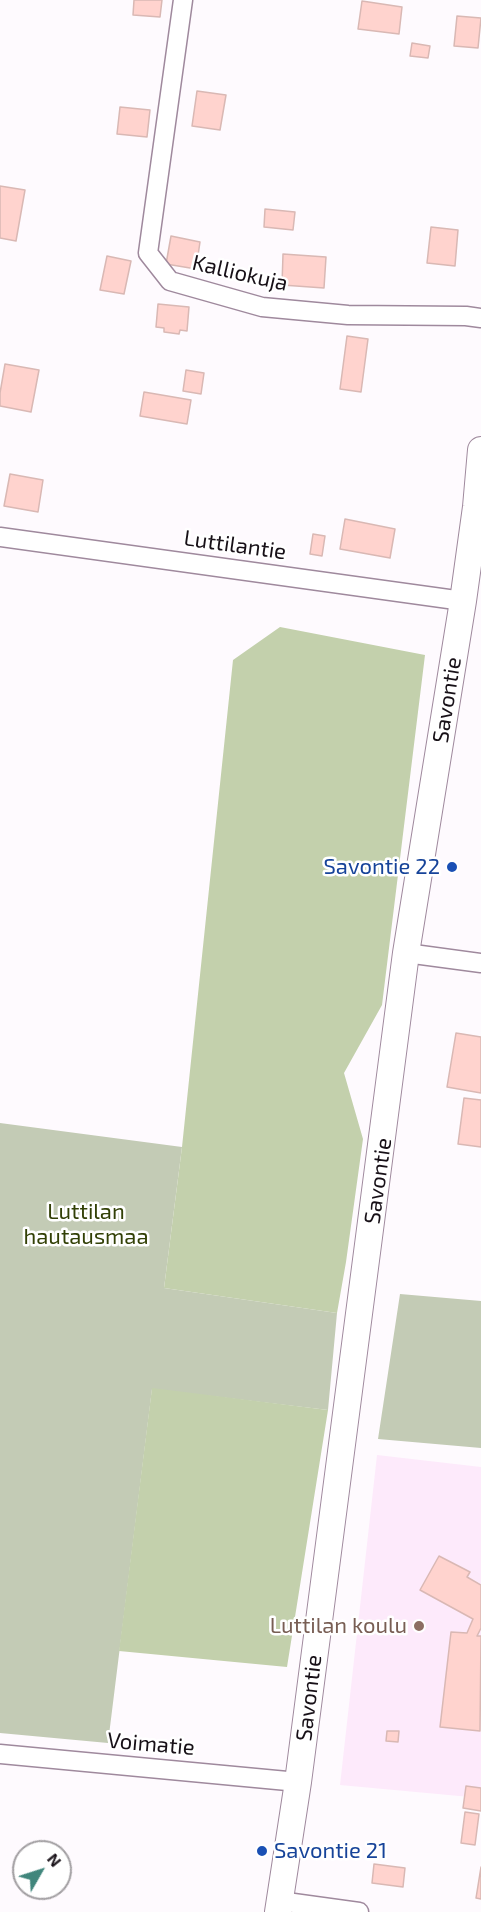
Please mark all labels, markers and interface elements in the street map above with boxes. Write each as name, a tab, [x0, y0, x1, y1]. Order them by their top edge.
street label: Kalliokuja	[190, 249, 290, 297]
street label: Luttilantie	[182, 525, 288, 565]
street label: Savontie	[427, 655, 467, 745]
place label: Savontie 22	[323, 854, 440, 880]
marker: Savontie 22	[445, 860, 459, 874]
street label: Savontie	[359, 1136, 397, 1226]
park label: Luttilan hautausmaa	[23, 1199, 149, 1250]
place label: Luttilan koulu	[270, 1613, 407, 1639]
marker: Luttilan koulu	[412, 1619, 426, 1633]
street label: Savontie	[291, 1653, 327, 1743]
street label: Voimatie	[106, 1727, 196, 1761]
place label: Savontie 21	[274, 1838, 387, 1864]
north arrow	[12, 1840, 72, 1900]
marker: Savontie 21	[255, 1844, 269, 1858]
text: N	[44, 1849, 66, 1870]

